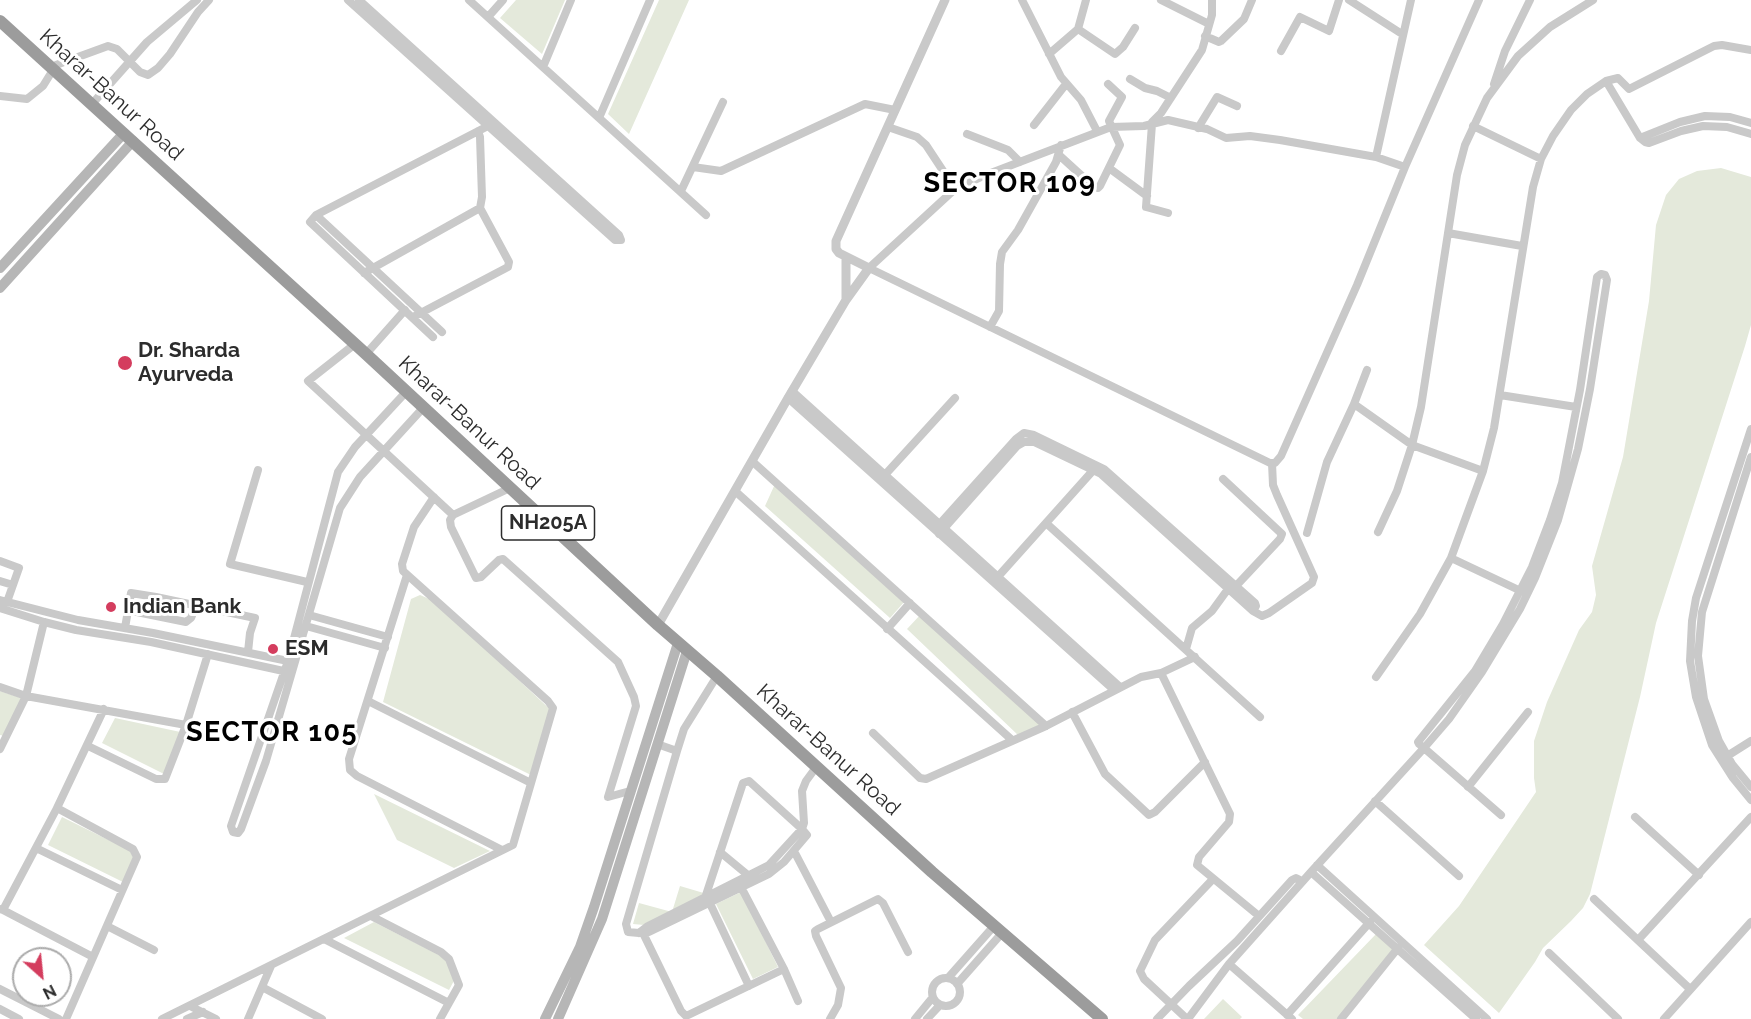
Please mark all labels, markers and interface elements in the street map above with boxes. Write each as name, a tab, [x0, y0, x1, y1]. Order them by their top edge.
street label: Kharar-Banur Road	[34, 24, 188, 166]
district label: SECTOR 109	[924, 168, 1096, 200]
place label: Dr. Sharda Ayurveda	[138, 338, 240, 388]
street label: Kharar-Banur Road	[393, 351, 545, 495]
marker: Dr. Sharda Ayurveda	[116, 354, 134, 372]
road number: NH205A	[502, 506, 594, 540]
place label: Indian Bank	[123, 594, 241, 620]
marker: Indian Bank	[104, 600, 118, 614]
place label: ESM	[285, 636, 329, 662]
marker: ESM	[266, 642, 280, 656]
street label: Kharar-Banur Road	[751, 679, 905, 821]
district label: SECTOR 105	[186, 717, 358, 749]
north arrow	[12, 947, 72, 1007]
text: N	[40, 980, 59, 1003]

